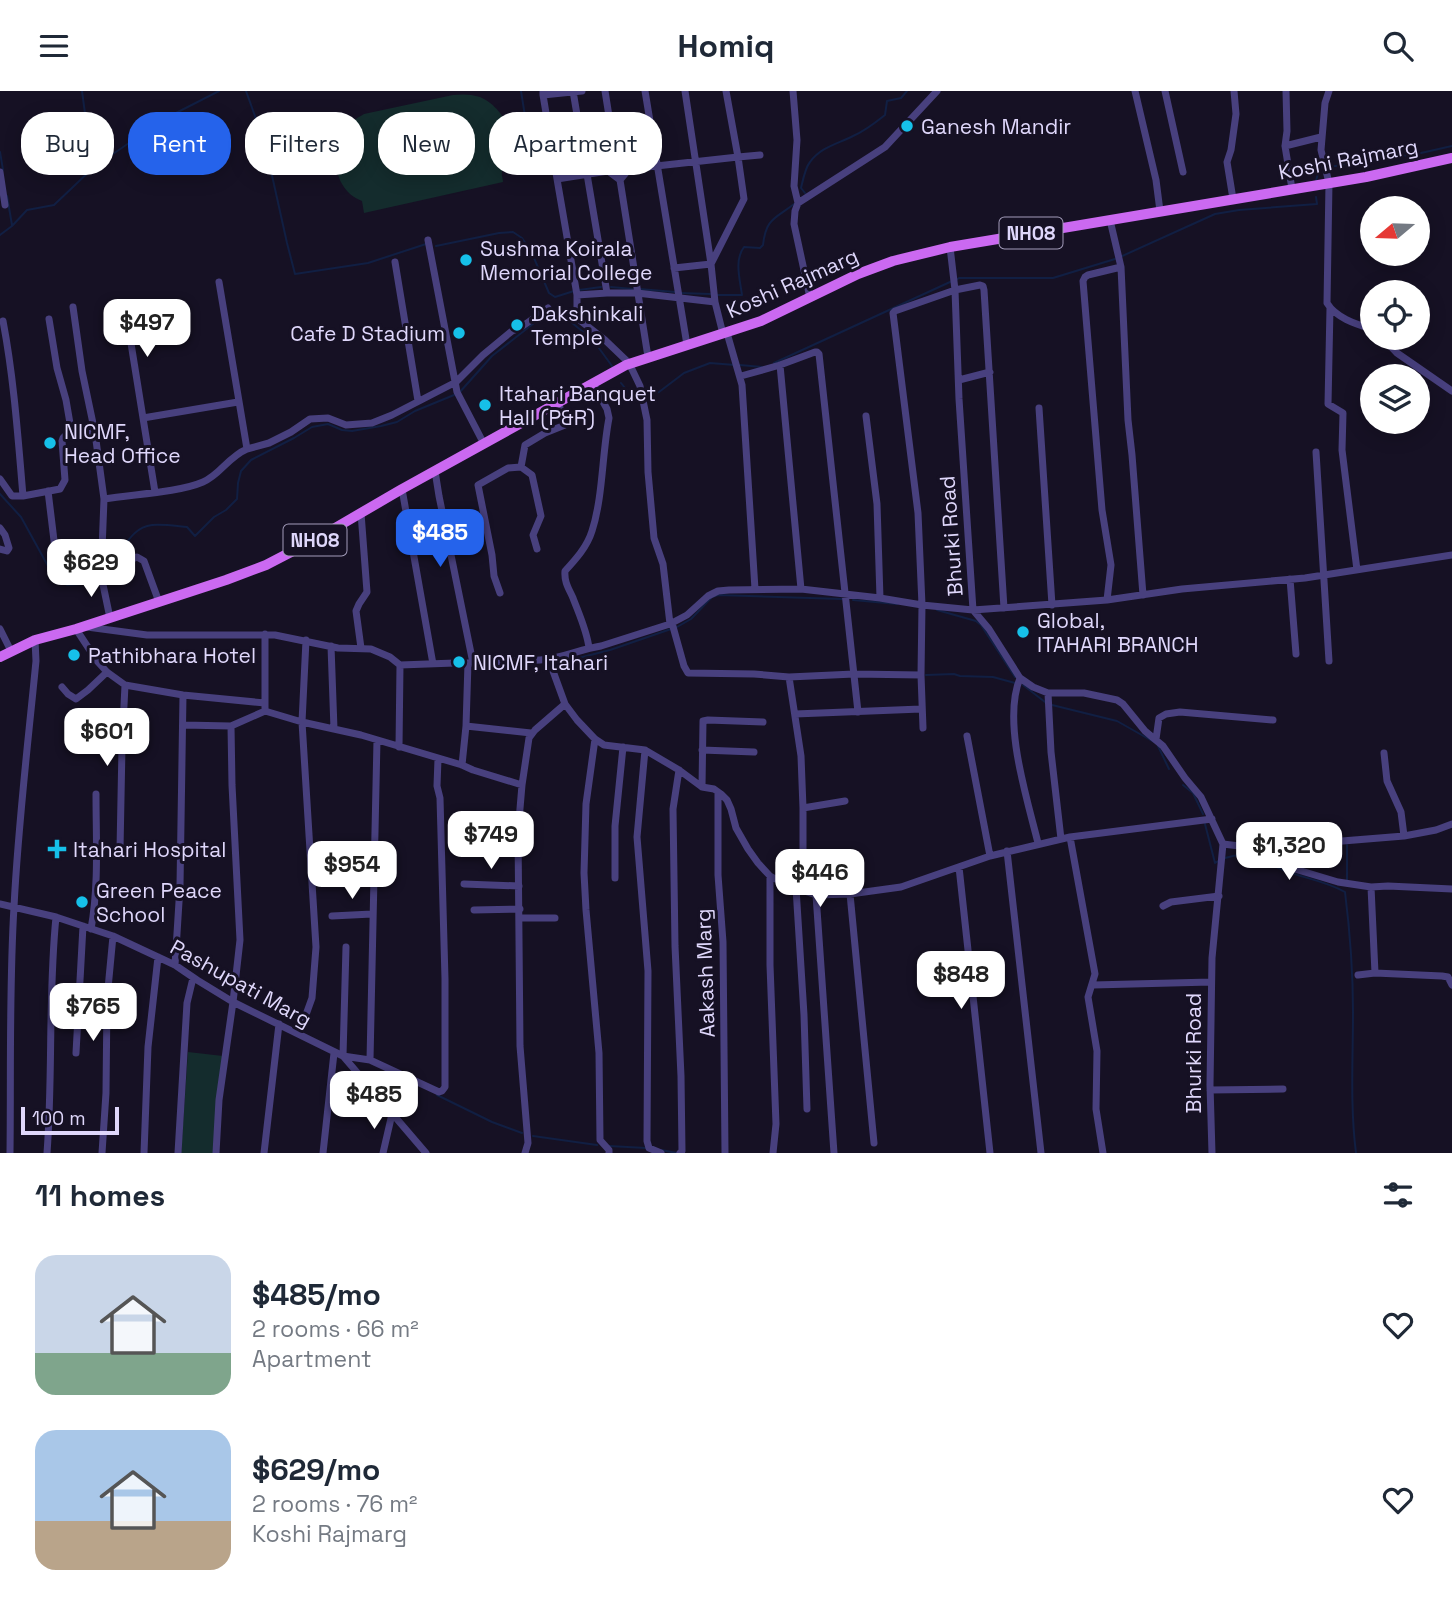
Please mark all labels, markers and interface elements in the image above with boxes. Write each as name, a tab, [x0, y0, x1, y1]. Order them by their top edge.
text: Homiq	[678, 26, 774, 66]
icon: menu	[35, 27, 73, 65]
icon: search	[1379, 27, 1417, 65]
chip: Buy	[21, 112, 114, 175]
chip: Rent	[128, 112, 231, 175]
chip: Filters	[245, 112, 364, 175]
chip: New	[378, 112, 475, 175]
chip: Apartment	[489, 112, 662, 175]
place label: Ganesh Mandir	[921, 113, 1071, 140]
marker: Ganesh Mandir	[899, 118, 915, 134]
street label: Koshi Rajmarg	[1276, 132, 1420, 186]
north arrow	[1360, 196, 1430, 266]
map controls	[1360, 196, 1430, 434]
road number: NH08	[1000, 217, 1062, 249]
place label: Sushma Koirala Memorial College	[480, 235, 652, 286]
street label: Koshi Rajmarg	[722, 242, 862, 324]
marker: Sushma Koirala Memorial College	[458, 252, 474, 268]
button: locate	[1360, 280, 1430, 350]
pin: $497	[106, 299, 188, 359]
place label: Dakshinkali Temple	[531, 300, 643, 351]
text: $497	[119, 307, 175, 337]
marker: Dakshinkali Temple	[509, 317, 525, 333]
place label: Cafe D Stadium	[290, 320, 445, 347]
marker: Cafe D Stadium	[451, 325, 467, 341]
button: layers	[1360, 364, 1430, 434]
place label: Itahari Banquet Hall (P&R)	[499, 380, 656, 431]
marker: Itahari Banquet Hall (P&R)	[477, 397, 493, 413]
place label: NICMF, Head Office	[64, 418, 181, 469]
marker: NICMF, Head Office	[42, 435, 58, 451]
street label: Bhurki Road	[933, 475, 969, 597]
pin: $485	[399, 510, 481, 569]
text: $485	[412, 517, 468, 547]
road number: NH08	[284, 524, 346, 555]
pin: $629	[50, 539, 132, 599]
text: $629	[63, 547, 119, 577]
place label: Global, ITAHARI BRANCH	[1037, 607, 1198, 658]
marker: Global, ITAHARI BRANCH	[1015, 624, 1031, 640]
place label: Pathibhara Hotel	[88, 642, 256, 669]
marker: Pathibhara Hotel	[66, 647, 82, 663]
place label: NICMF, Itahari	[473, 649, 608, 676]
marker: NICMF, Itahari	[451, 654, 467, 670]
pin: $601	[66, 709, 148, 768]
text: $601	[80, 716, 134, 746]
pin: $749	[450, 811, 532, 871]
text: $749	[464, 819, 518, 849]
pin: $1,320	[1232, 823, 1346, 882]
text: $1,320	[1252, 830, 1326, 860]
place label: Itahari Hospital	[73, 836, 227, 863]
marker: Itahari Hospital	[47, 839, 67, 859]
pin: $954	[311, 841, 393, 901]
text: $954	[324, 849, 380, 879]
pin: $446	[779, 849, 861, 909]
text: $446	[791, 857, 849, 887]
place label: Green Peace School	[96, 877, 222, 928]
marker: Green Peace School	[74, 894, 90, 910]
street label: Aakash Marg	[689, 908, 721, 1038]
street label: Pashupati Marg	[166, 933, 316, 1033]
pin: $848	[920, 951, 1002, 1011]
text: $848	[933, 959, 989, 989]
pin: $765	[52, 983, 134, 1043]
text: $765	[66, 991, 120, 1021]
street label: Bhurki Road	[1180, 993, 1207, 1113]
pin: $485	[333, 1072, 415, 1131]
text: $485	[346, 1079, 402, 1109]
scale bar	[21, 1104, 119, 1136]
text: 100 m	[32, 1106, 86, 1131]
text: 11 homes	[35, 1176, 165, 1215]
icon: filters	[1379, 1176, 1417, 1214]
text: $485/mo	[252, 1275, 381, 1314]
icon: home	[91, 1283, 175, 1367]
icon: heart	[1379, 1306, 1417, 1344]
text: 2 rooms · 66 m²	[252, 1314, 419, 1344]
text: Apartment	[252, 1344, 372, 1374]
text: $629/mo	[252, 1450, 380, 1489]
icon: home	[91, 1458, 175, 1542]
icon: heart	[1379, 1481, 1417, 1519]
text: 2 rooms · 76 m²	[252, 1489, 417, 1519]
text: Koshi Rajmarg	[252, 1519, 407, 1549]

